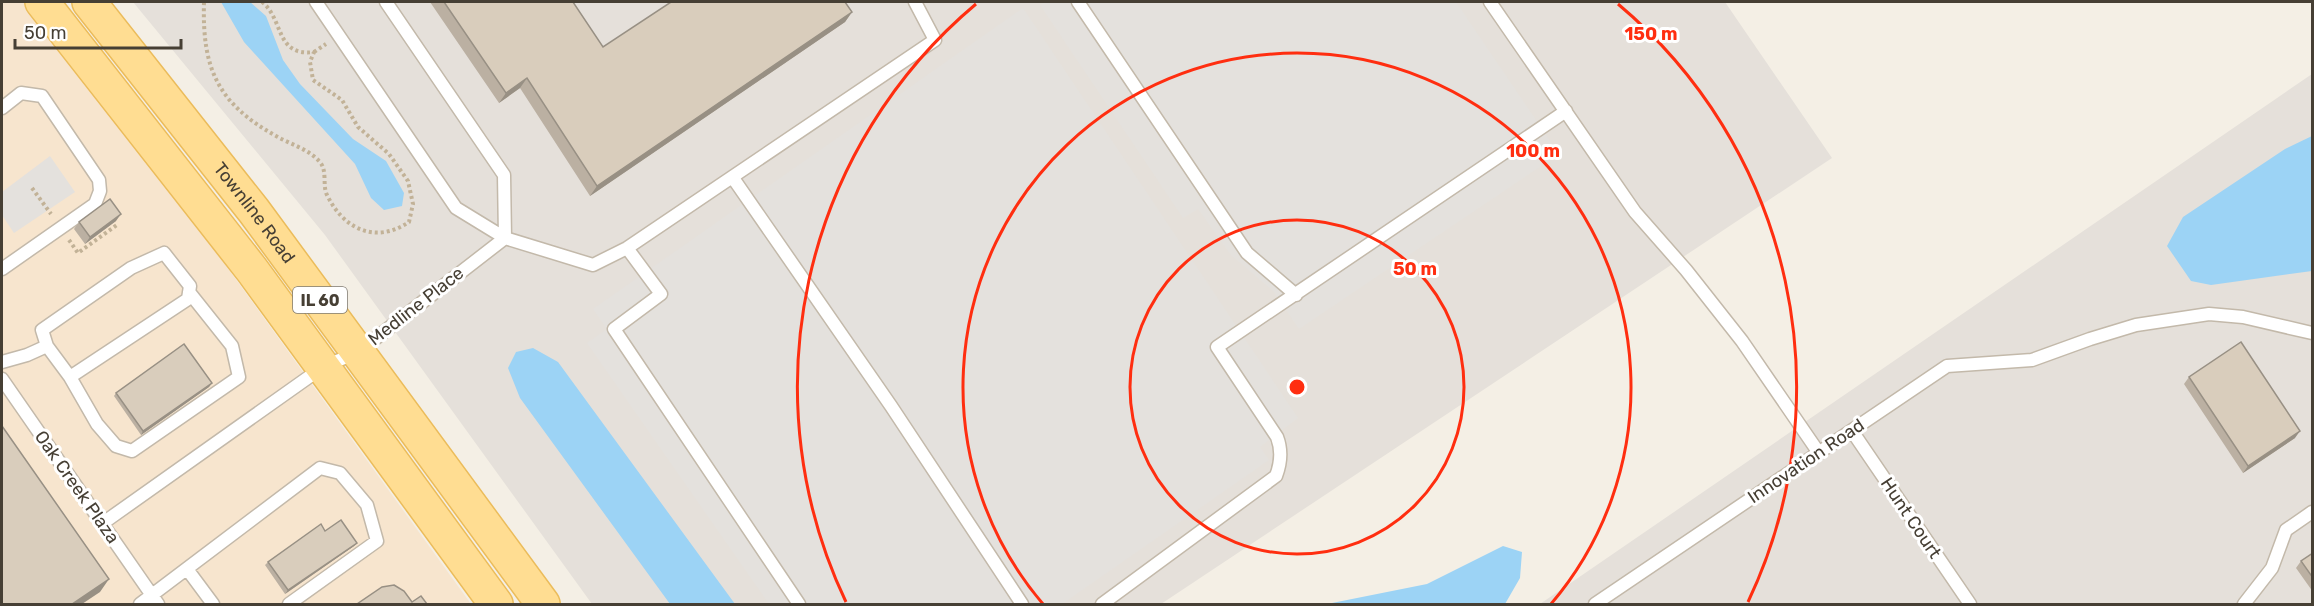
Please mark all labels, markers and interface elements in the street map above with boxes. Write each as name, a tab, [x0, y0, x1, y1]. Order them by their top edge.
scale bar	[15, 12, 182, 50]
text: 50 m	[24, 22, 67, 44]
text: 150 m	[1624, 23, 1678, 45]
text: 100 m	[1506, 140, 1560, 162]
street label: Townline Road	[209, 158, 300, 268]
text: 50 m	[1393, 258, 1437, 280]
street label: Medline Place	[364, 262, 468, 350]
road number: IL 60	[293, 287, 347, 313]
centre of rings	[1287, 377, 1307, 397]
street label: Innovation Road	[1744, 414, 1868, 508]
street label: Oak Creek Plaza	[30, 426, 124, 548]
street label: Hunt Court	[1876, 473, 1946, 563]

